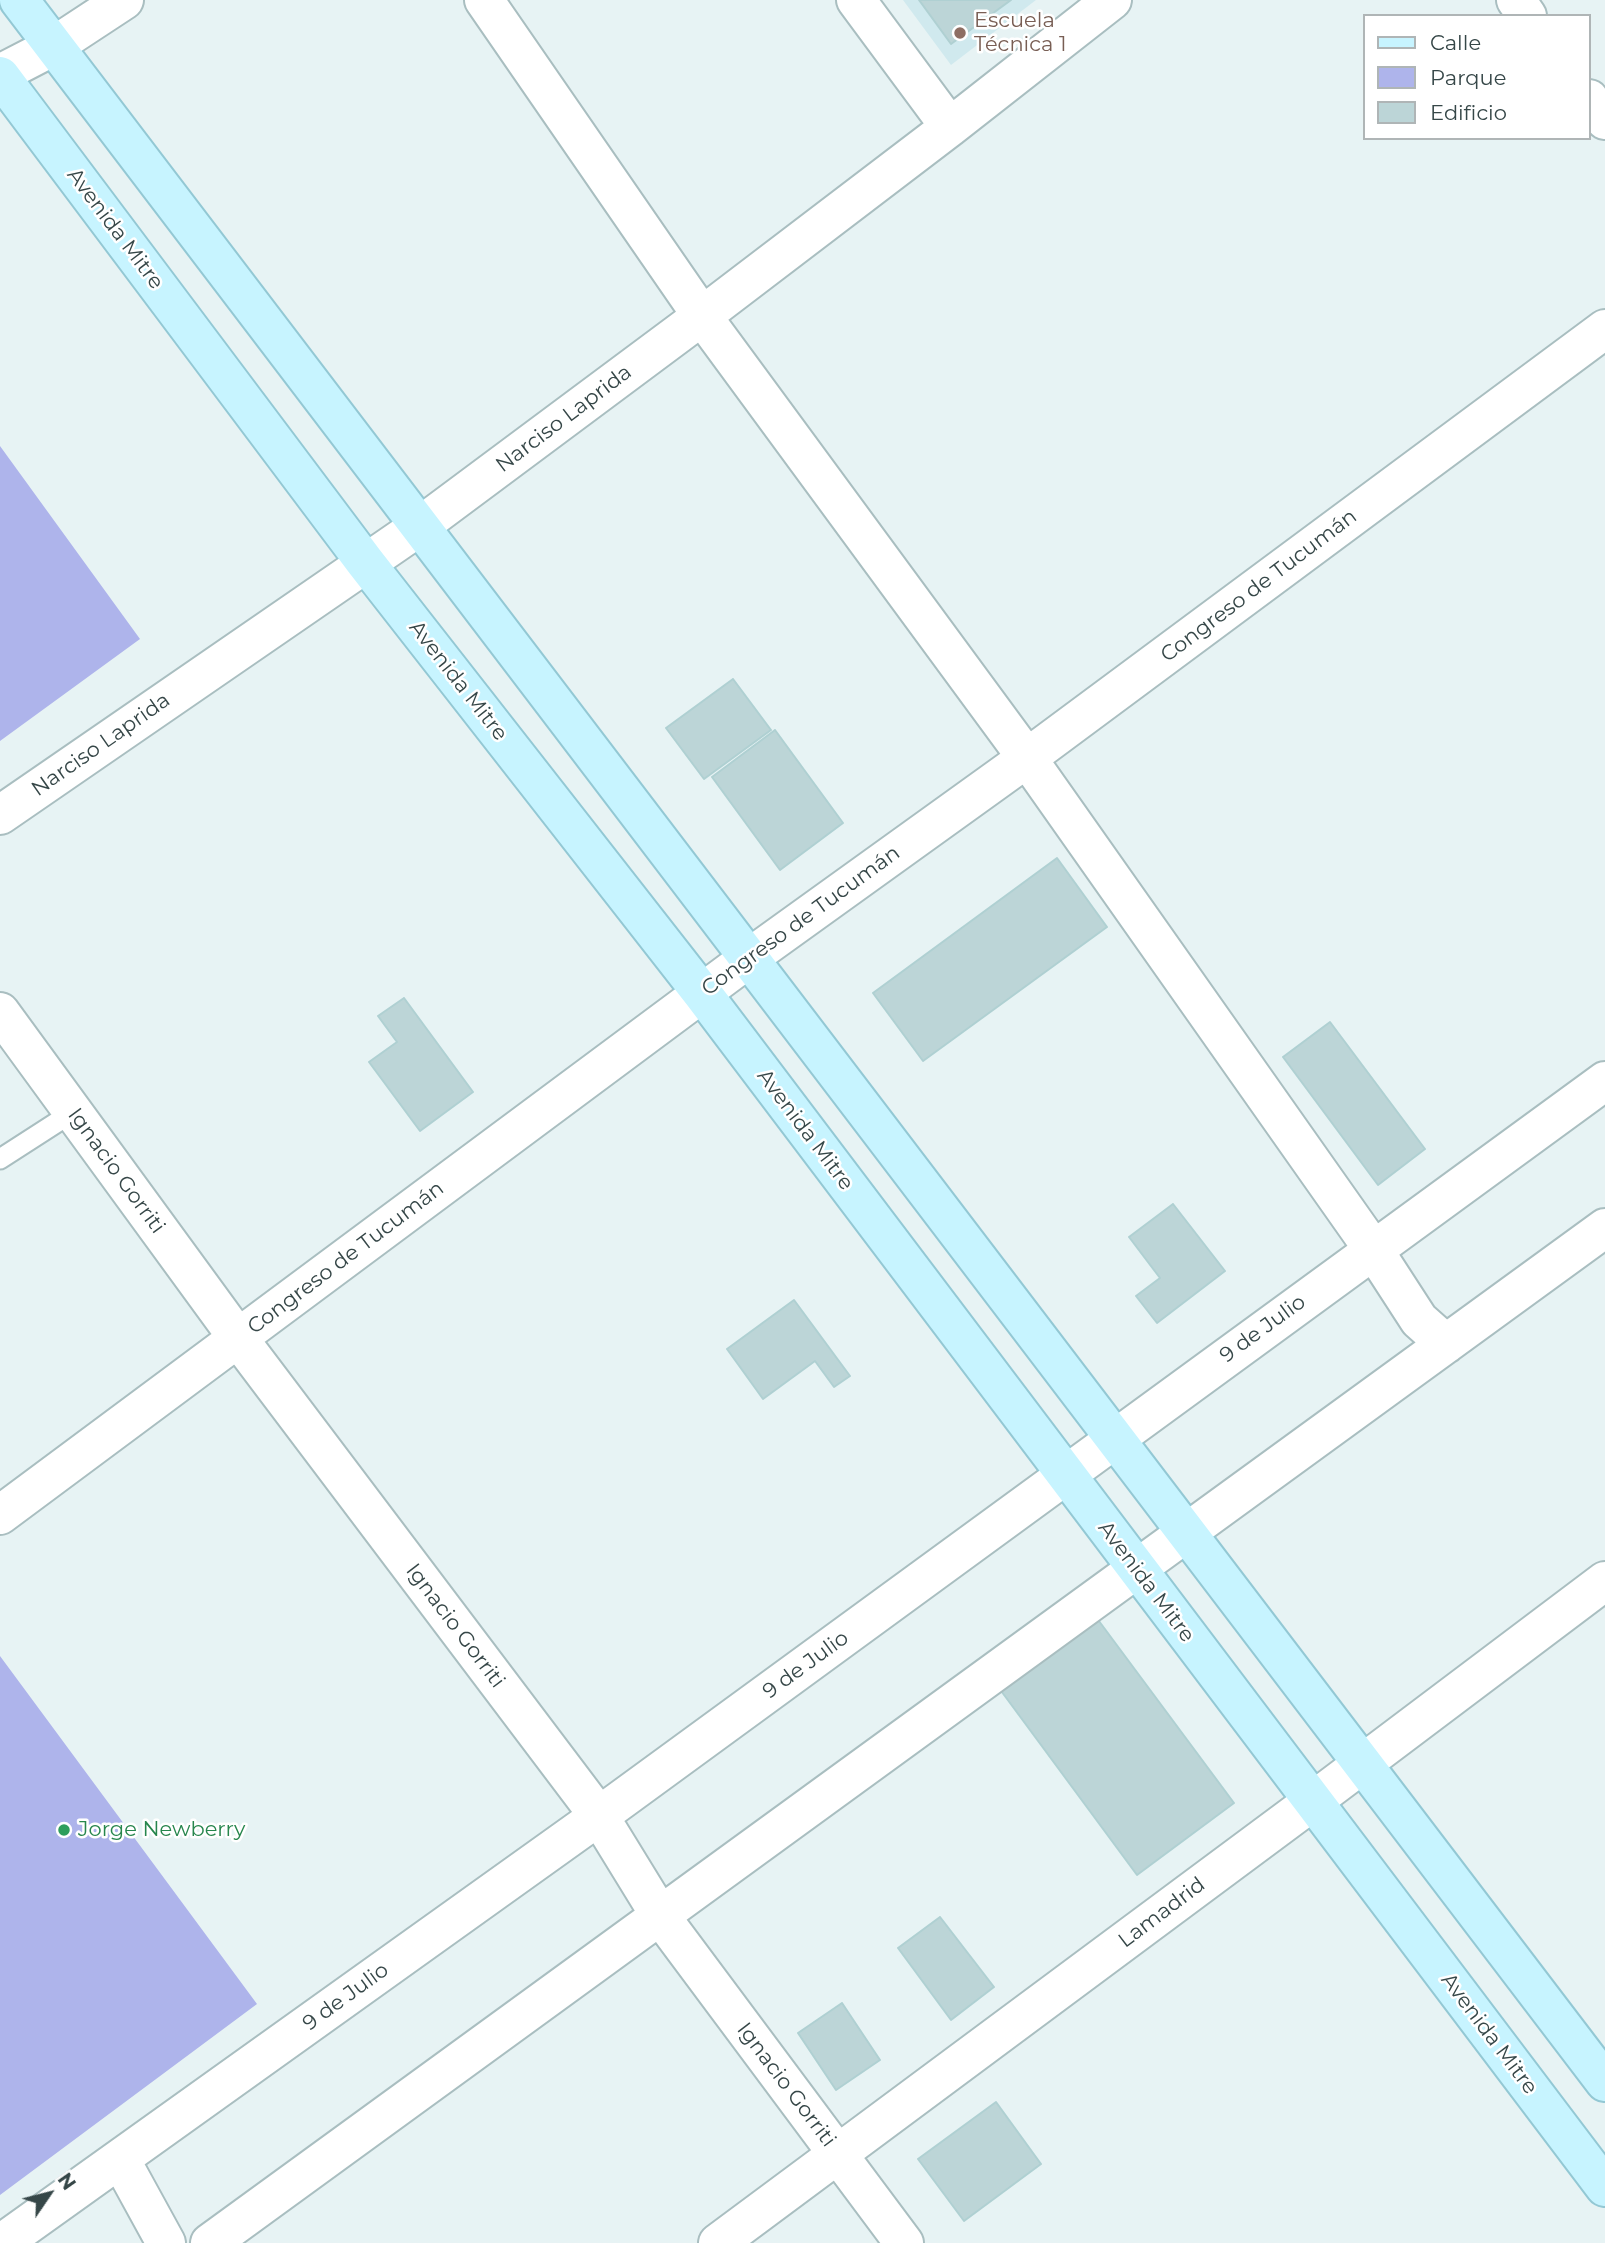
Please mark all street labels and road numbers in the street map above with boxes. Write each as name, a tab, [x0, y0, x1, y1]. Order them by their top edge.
street label: Avenida Mitre	[61, 163, 169, 295]
street label: Narciso Laprida	[491, 360, 637, 478]
street label: Congreso de Tucumán	[1156, 504, 1362, 668]
street label: Avenida Mitre	[403, 616, 513, 746]
street label: Narciso Laprida	[27, 688, 175, 802]
street label: Congreso de Tucumán	[697, 841, 905, 1001]
street label: Avenida Mitre	[751, 1064, 859, 1196]
street label: Ignacio Gorriti	[62, 1103, 170, 1239]
street label: Congreso de Tucumán	[243, 1176, 449, 1340]
street label: 9 de Julio	[1215, 1289, 1311, 1369]
street label: Avenida Mitre	[1092, 1516, 1200, 1648]
street label: Ignacio Gorriti	[400, 1559, 510, 1693]
street label: 9 de Julio	[758, 1625, 854, 1705]
street label: Lamadrid	[1114, 1872, 1210, 1954]
street label: 9 de Julio	[298, 1957, 394, 2037]
street label: Avenida Mitre	[1435, 1968, 1543, 2100]
street label: Ignacio Gorriti	[731, 2018, 841, 2152]

